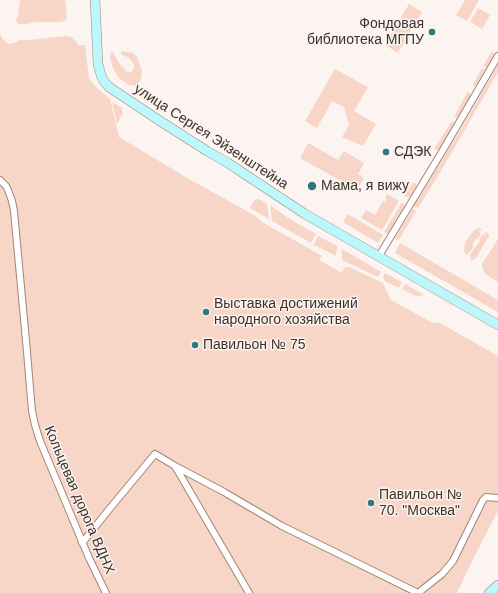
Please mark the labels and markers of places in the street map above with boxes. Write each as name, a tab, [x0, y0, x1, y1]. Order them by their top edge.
place label: Фондовая библиотека МГПУ	[307, 16, 424, 48]
marker: Фондовая библиотека МГПУ	[427, 27, 437, 37]
place label: СДЭК	[394, 144, 432, 160]
marker: СДЭК	[381, 147, 391, 157]
place label: Мама, я вижу	[321, 178, 409, 194]
marker: Мама, я вижу	[306, 180, 318, 192]
place label: Выставка достижений народного хозяйства	[214, 296, 358, 328]
marker: Выставка достижений народного хозяйства	[201, 307, 211, 317]
place label: Павильон № 75	[203, 337, 305, 353]
marker: Павильон № 75	[190, 340, 200, 350]
place label: Павильон № 70. "Москва"	[379, 487, 462, 520]
marker: Павильон № 70. "Москва"	[366, 498, 376, 508]

